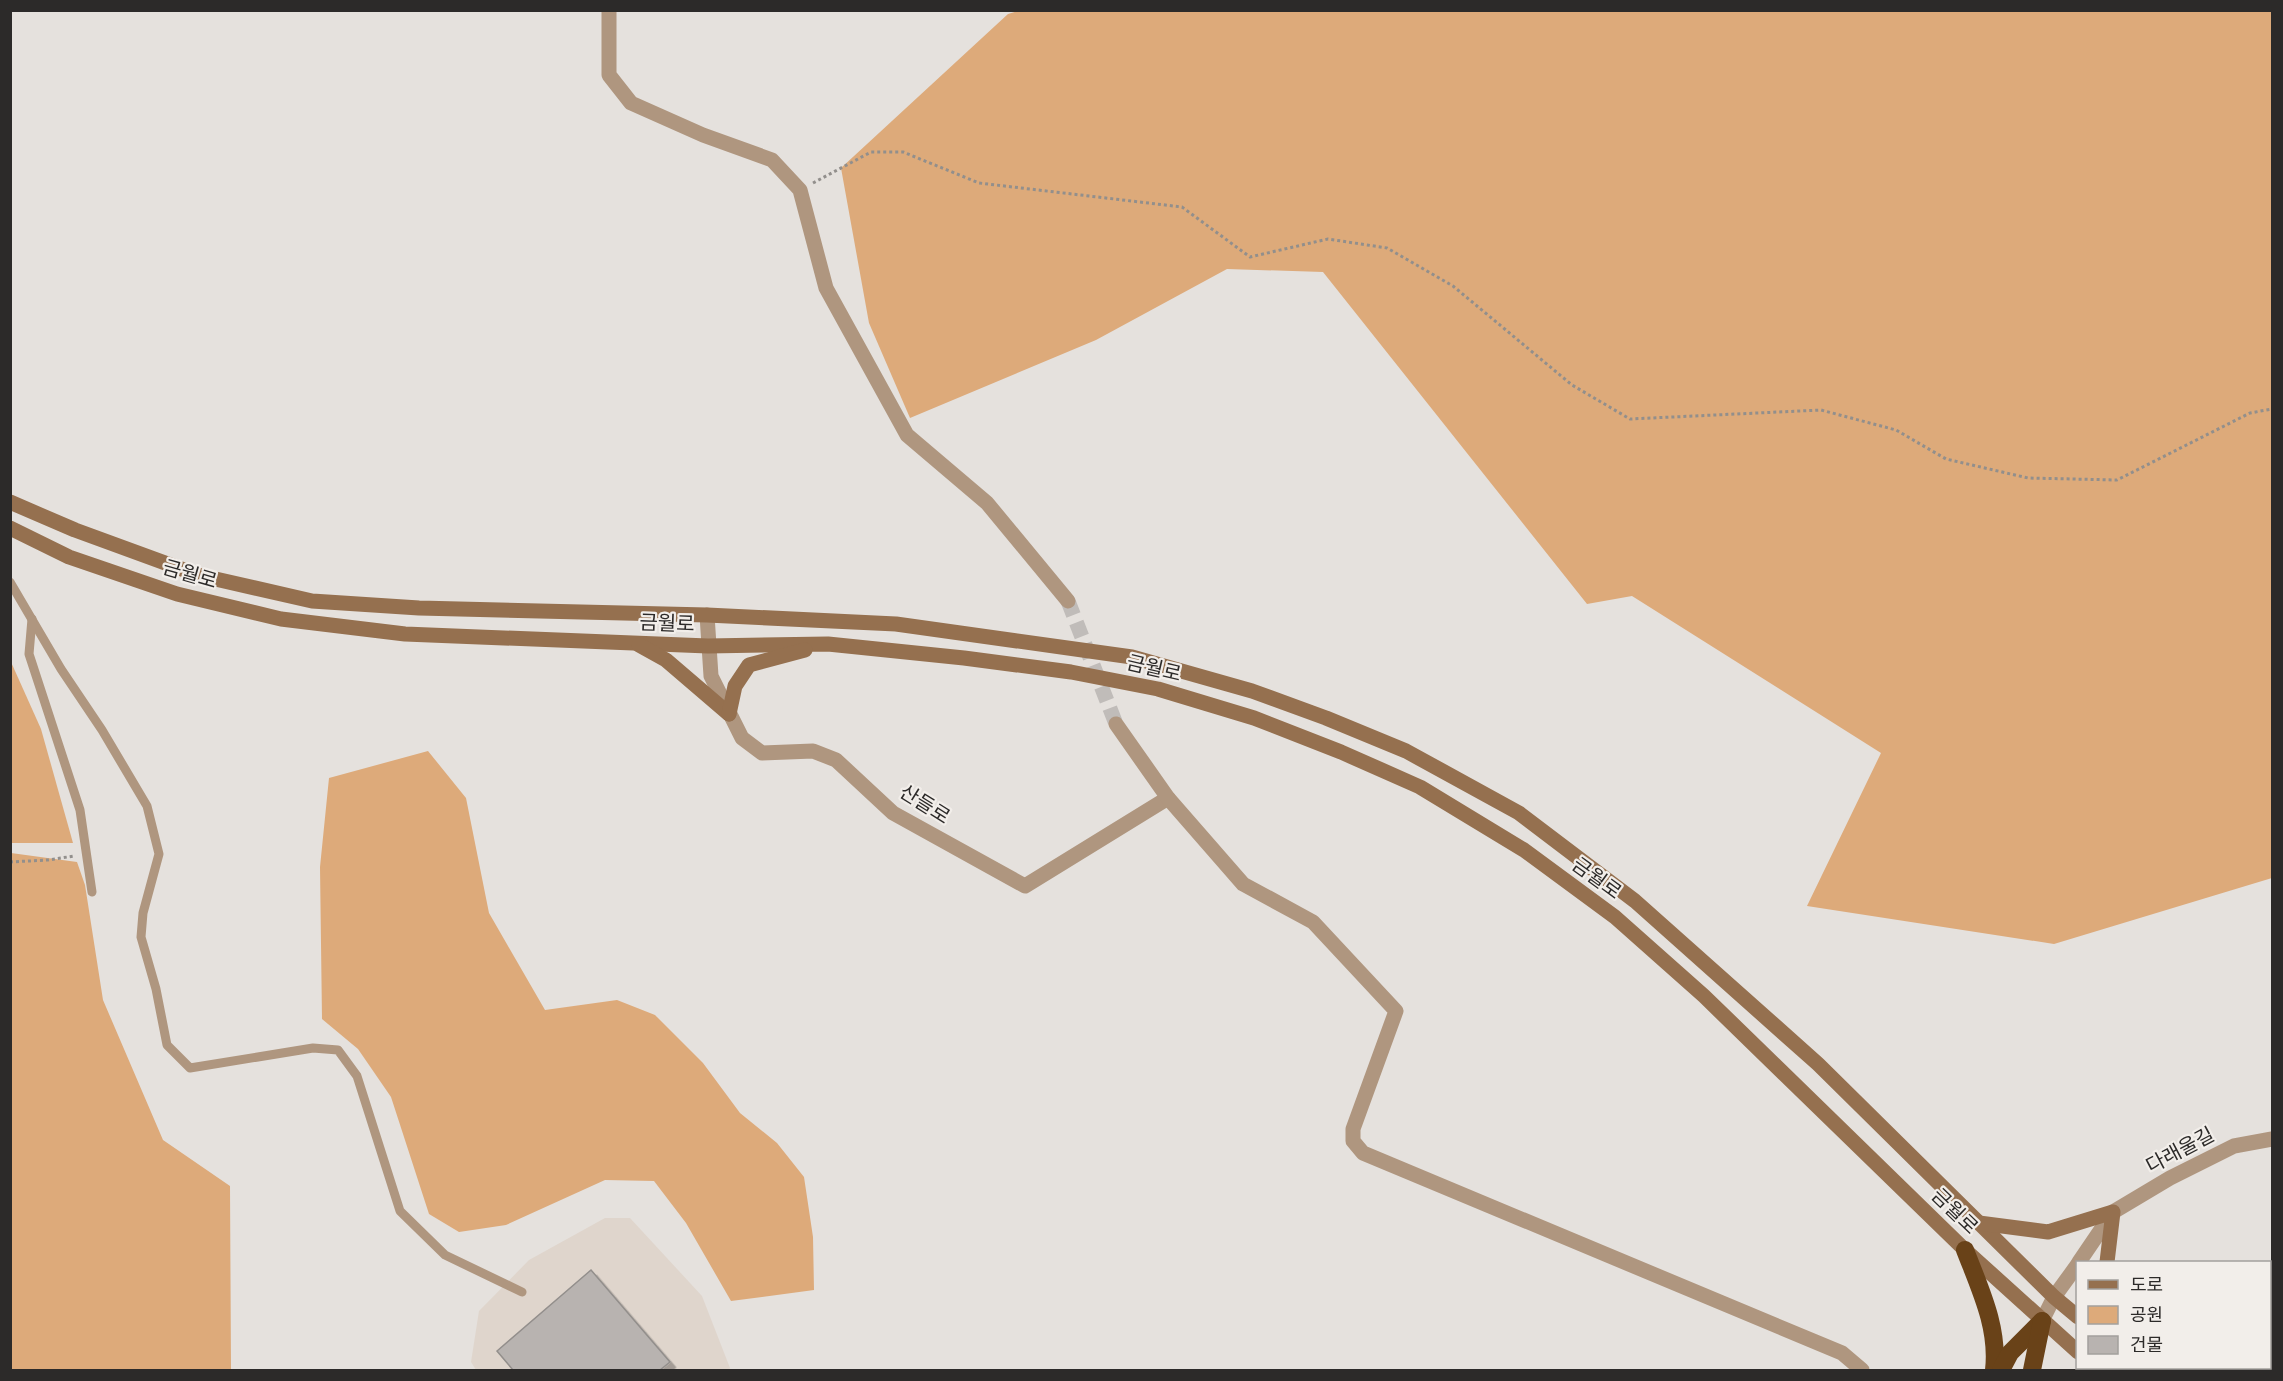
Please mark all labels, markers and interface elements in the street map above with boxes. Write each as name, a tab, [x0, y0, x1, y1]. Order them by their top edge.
street label: 금월로	[160, 555, 220, 593]
street label: 금월로	[639, 610, 695, 636]
street label: 금월로	[1124, 650, 1184, 686]
street label: 산들로	[895, 779, 955, 829]
street label: 금월로	[1568, 852, 1626, 904]
street label: 다래울길	[2142, 1122, 2218, 1178]
street label: 금월로	[1927, 1183, 1983, 1239]
legend	[2076, 1261, 2271, 1369]
text: 도로	[2130, 1274, 2163, 1295]
text: 공원	[2130, 1304, 2163, 1325]
text: 건물	[2130, 1334, 2163, 1355]

